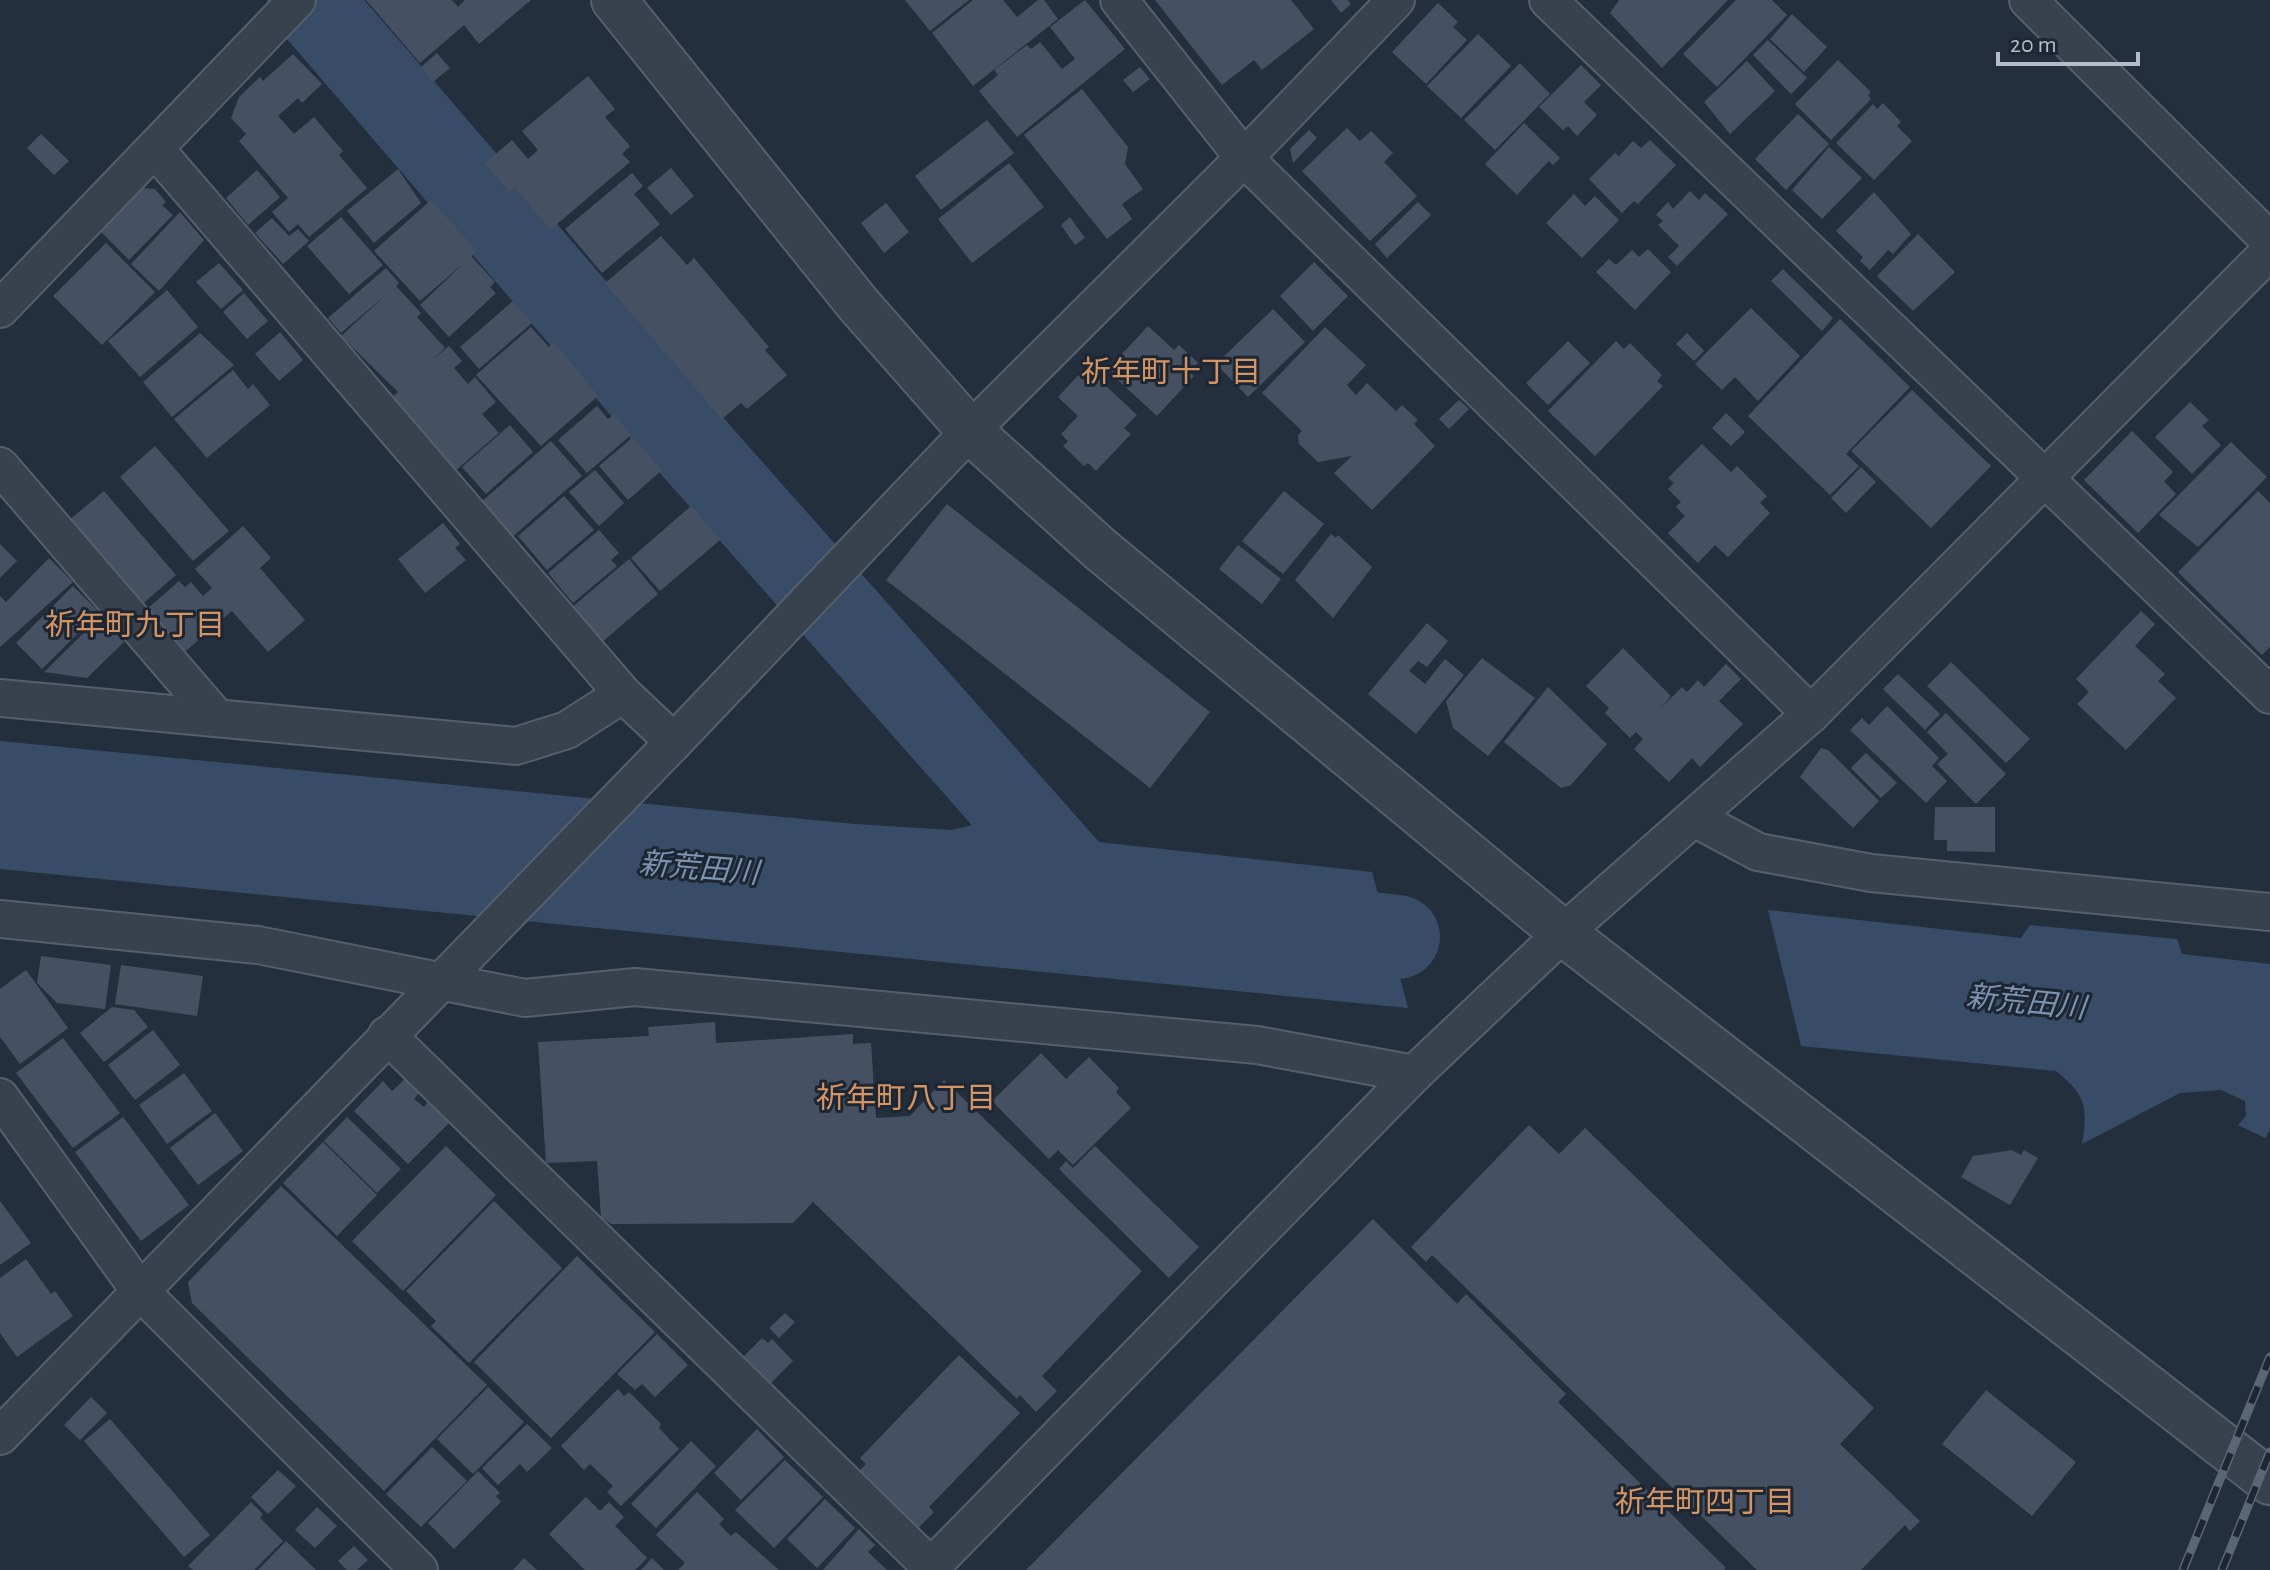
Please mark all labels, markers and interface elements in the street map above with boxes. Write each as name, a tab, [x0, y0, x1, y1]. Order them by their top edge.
scale bar	[1998, 16, 2138, 66]
text: 20 m	[2010, 33, 2057, 57]
district label: 祈年町十丁目	[1081, 356, 1261, 388]
district label: 祈年町九丁目	[45, 609, 225, 641]
water label: 新荒田川	[638, 847, 763, 889]
water label: 新荒田川	[1965, 980, 2090, 1024]
district label: 祈年町八丁目	[816, 1082, 996, 1114]
district label: 祈年町四丁目	[1615, 1486, 1795, 1518]

